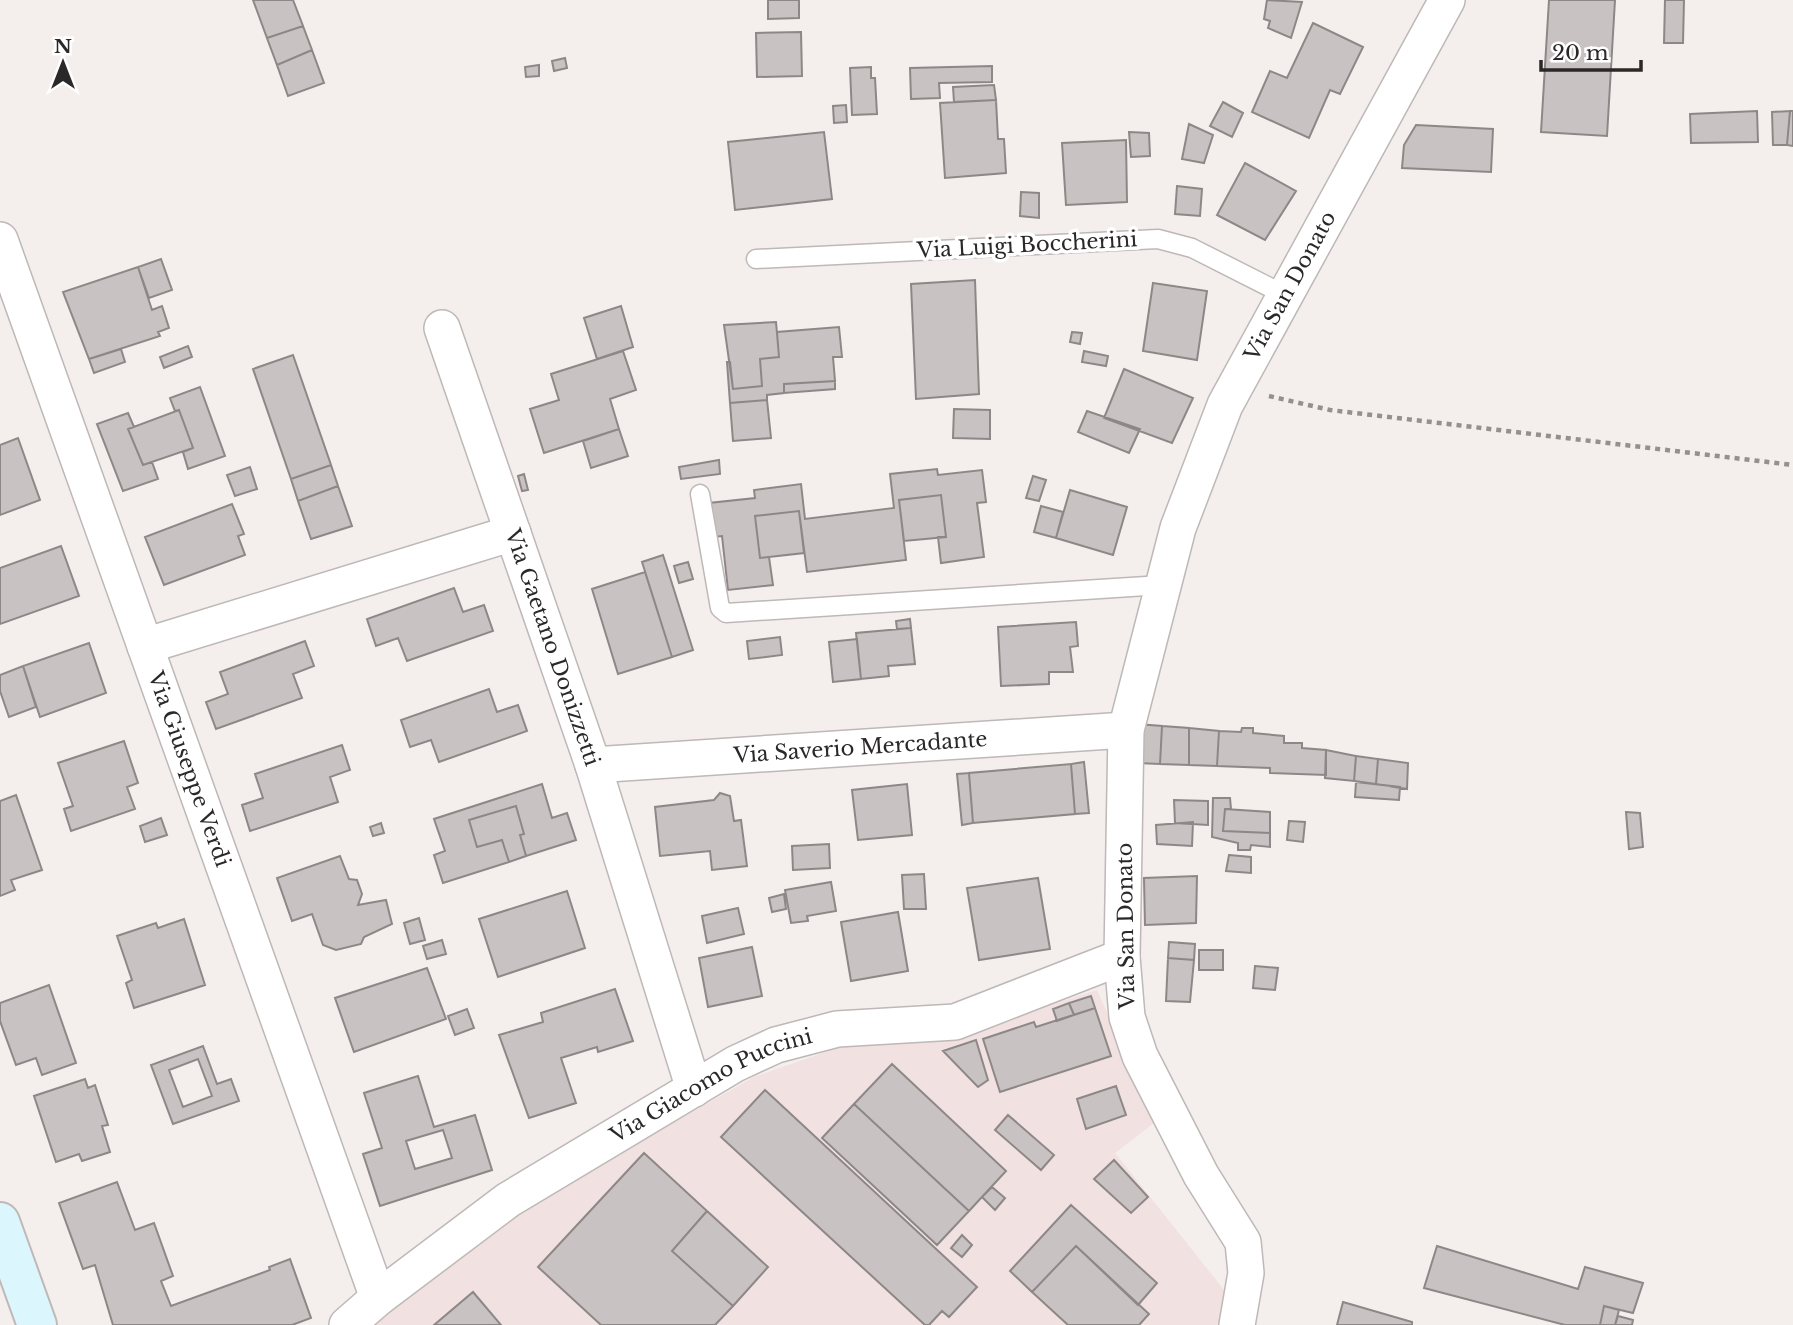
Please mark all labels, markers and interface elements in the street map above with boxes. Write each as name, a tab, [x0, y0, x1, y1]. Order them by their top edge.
north arrow	[28, 28, 98, 98]
scale bar	[1541, 28, 1641, 72]
text: N	[54, 35, 72, 58]
text: 20 m	[1552, 40, 1609, 66]
street label: Via San Donato	[1238, 207, 1342, 366]
street label: Via Luigi Boccherini	[915, 226, 1138, 264]
street label: Via Gaetano Donizzetti	[499, 525, 605, 769]
street label: Via Giuseppe Verdi	[142, 667, 236, 870]
street label: Via Saverio Mercadante	[732, 726, 988, 769]
street label: Via San Donato	[1112, 842, 1140, 1011]
street label: Via Giacomo Puccini	[605, 1023, 815, 1149]

